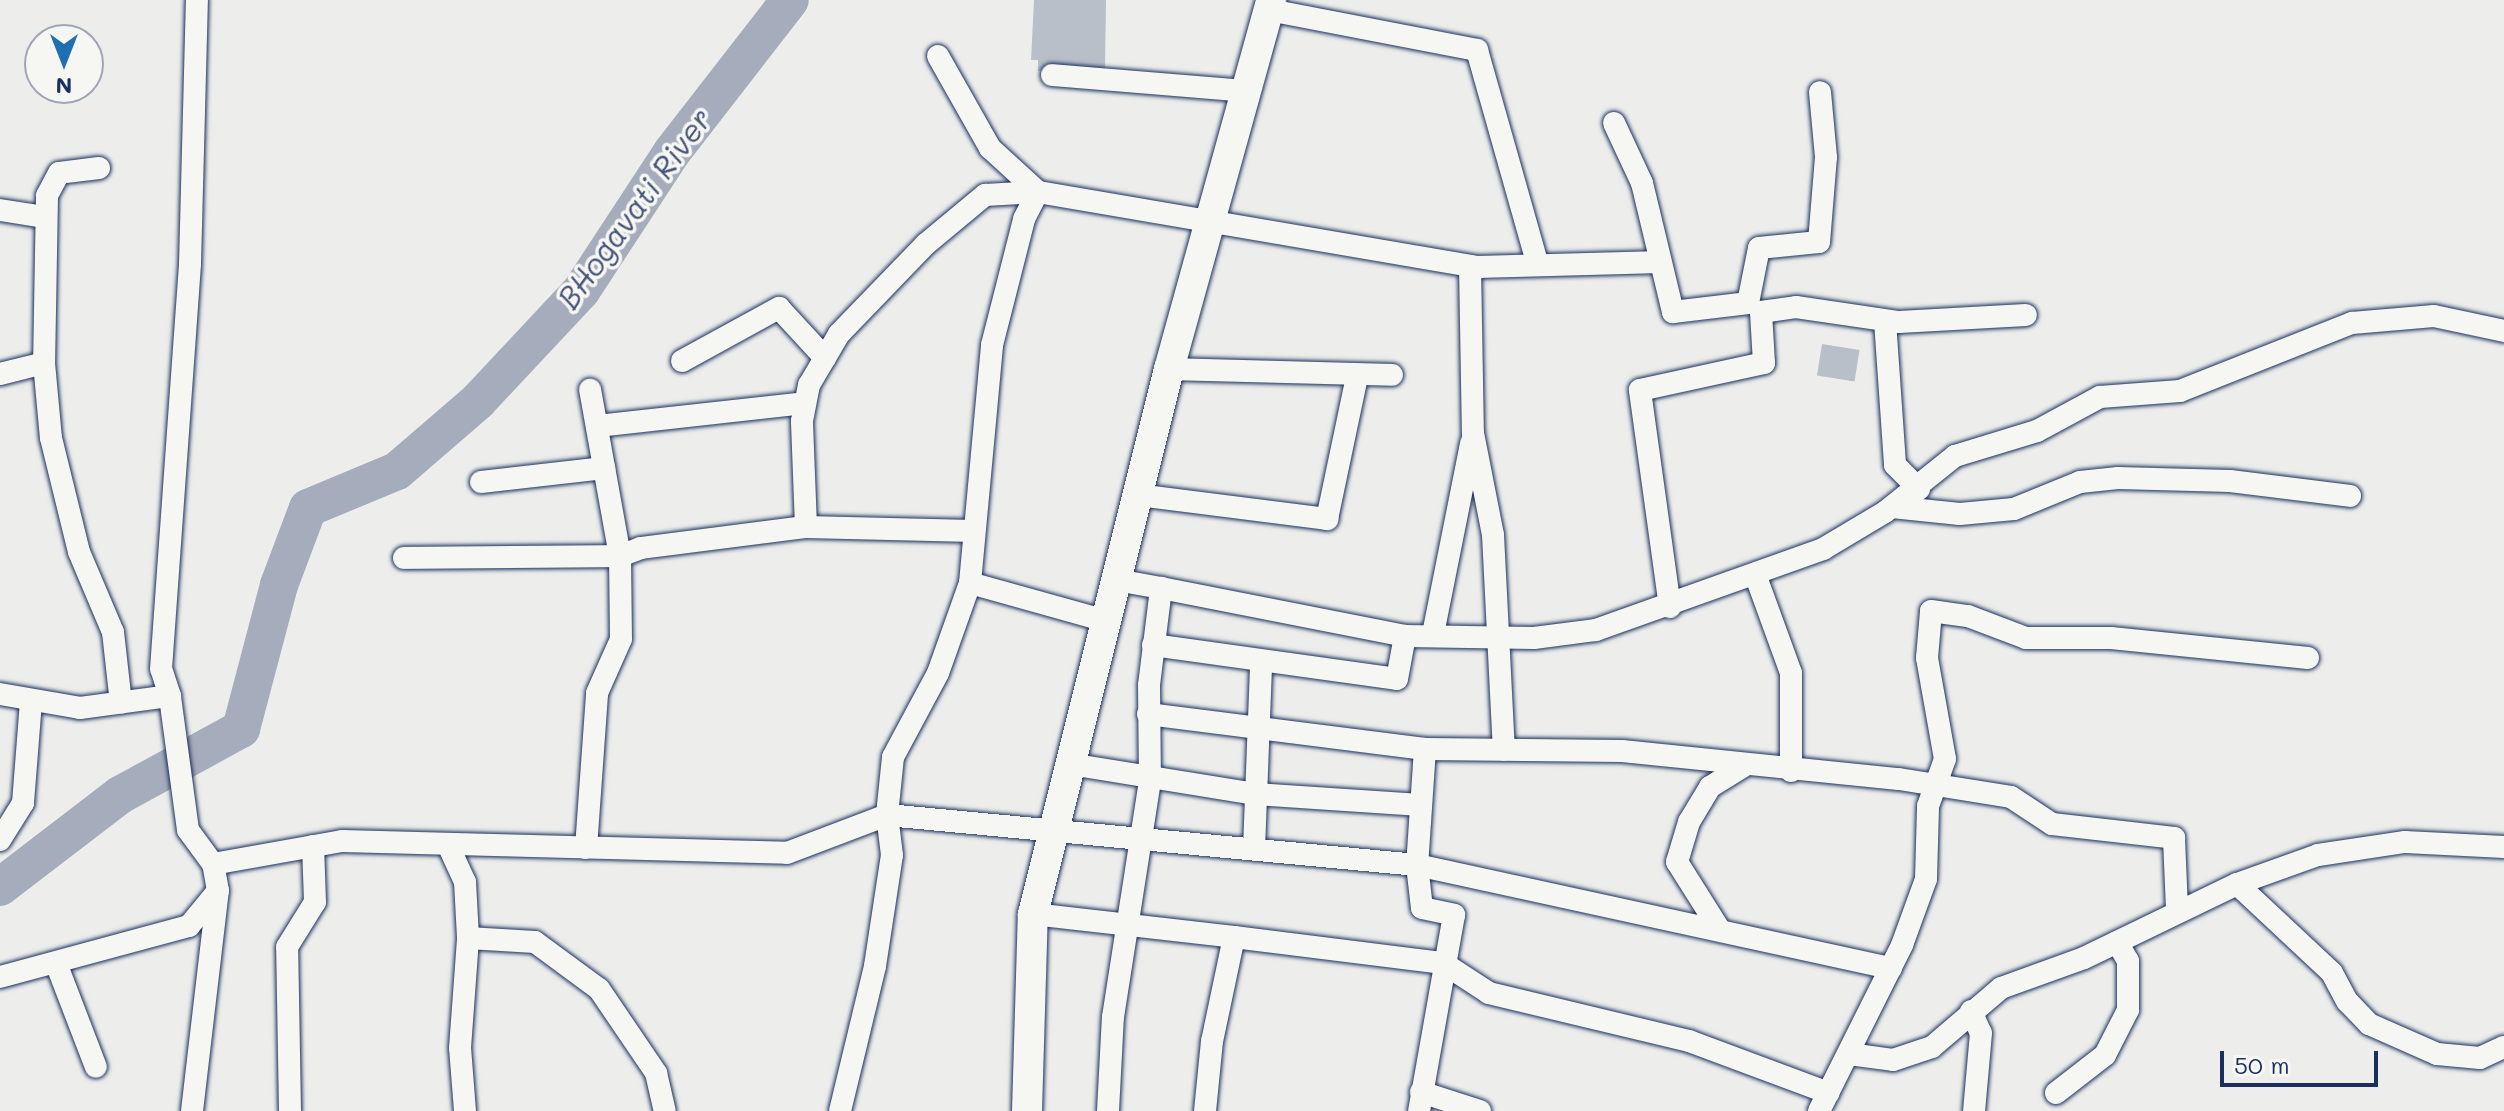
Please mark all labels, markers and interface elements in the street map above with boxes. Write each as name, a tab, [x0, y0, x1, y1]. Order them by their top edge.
north arrow	[24, 24, 104, 104]
text: N	[56, 72, 72, 101]
water label: BHogavati River	[549, 101, 719, 315]
scale bar	[2224, 1035, 2382, 1085]
text: 50 m	[2234, 1049, 2290, 1080]

